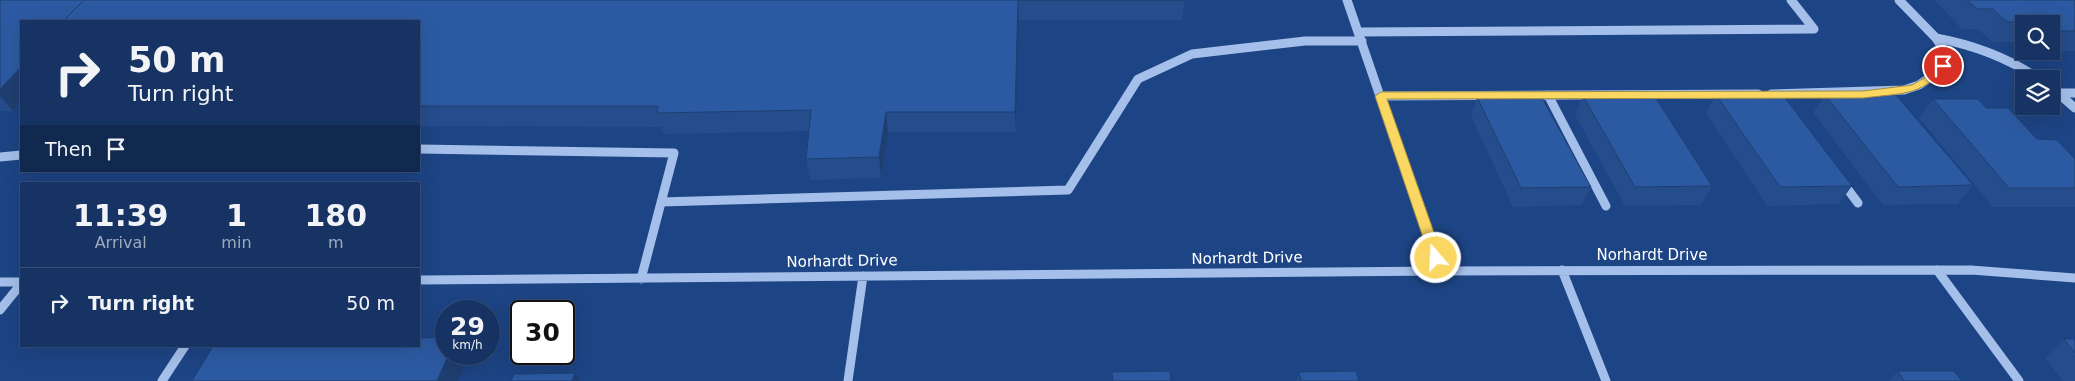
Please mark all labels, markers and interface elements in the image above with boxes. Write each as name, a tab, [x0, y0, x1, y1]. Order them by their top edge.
map controls	[2015, 15, 2060, 115]
button: search	[2015, 15, 2060, 60]
icon: right	[45, 40, 110, 105]
text: 50 m	[128, 40, 225, 80]
pin	[1922, 45, 1964, 87]
icon: arrive	[1929, 52, 1957, 80]
button: layers	[2015, 70, 2060, 115]
text: Turn right	[128, 81, 233, 106]
icon: arrive	[102, 135, 130, 163]
text: Then	[45, 138, 92, 160]
text: 11:39	[73, 198, 168, 233]
text: 1	[226, 198, 247, 233]
text: 180	[304, 198, 367, 233]
position arrow	[1409, 231, 1461, 283]
text: Arrival	[95, 233, 147, 252]
text: min	[221, 233, 252, 252]
text: m	[328, 233, 344, 252]
street label: Norhardt Drive	[1596, 246, 1708, 264]
street label: Norhardt Drive	[1191, 248, 1303, 268]
street label: Norhardt Drive	[786, 251, 898, 271]
icon: right	[45, 289, 73, 317]
text: Turn right	[88, 292, 194, 314]
text: 50 m	[346, 292, 395, 314]
speed limit sign: 30	[510, 300, 575, 365]
text: 29	[450, 312, 485, 341]
text: km/h	[452, 338, 483, 352]

